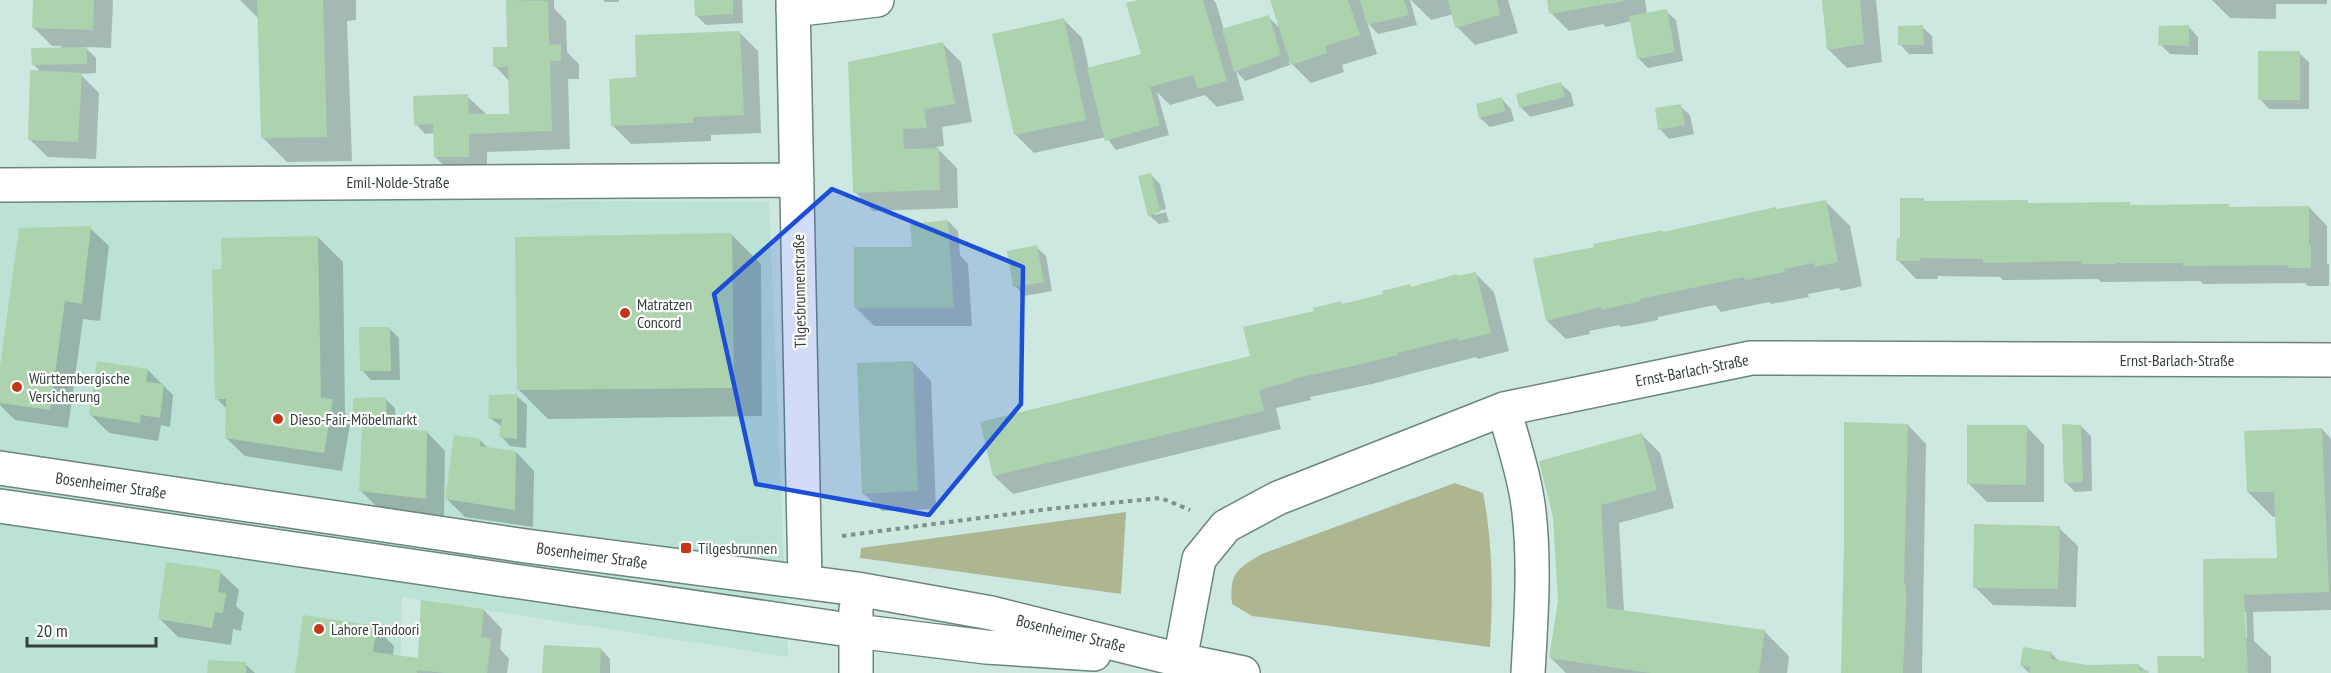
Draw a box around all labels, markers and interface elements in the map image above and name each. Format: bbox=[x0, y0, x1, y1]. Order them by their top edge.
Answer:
street label: Emil-Nolde-Straße bbox=[346, 172, 450, 192]
street label: Tilgesbrunnenstraße bbox=[788, 234, 810, 348]
place label: Matratzen Concord bbox=[637, 294, 692, 332]
marker: Matratzen Concord bbox=[618, 306, 632, 320]
street label: Ernst-Barlach-Straße bbox=[1634, 349, 1750, 391]
street label: Ernst-Barlach-Straße bbox=[2120, 350, 2234, 370]
place label: Württembergische Versicherung bbox=[28, 368, 130, 406]
marker: Württembergische Versicherung bbox=[10, 380, 24, 394]
place label: Dieso-Fair-Möbelmarkt bbox=[290, 409, 418, 429]
marker: Dieso-Fair-Möbelmarkt bbox=[271, 412, 285, 426]
street label: Bosenheimer Straße bbox=[54, 467, 168, 503]
street label: Bosenheimer Straße bbox=[535, 537, 649, 573]
place label: Tilgesbrunnen bbox=[698, 538, 777, 558]
marker: Tilgesbrunnen bbox=[679, 541, 693, 555]
scale bar bbox=[27, 610, 156, 648]
street label: Bosenheimer Straße bbox=[1014, 610, 1128, 656]
text: 20 m bbox=[36, 619, 68, 642]
place label: Lahore Tandoori bbox=[331, 619, 420, 639]
marker: Lahore Tandoori bbox=[312, 622, 326, 636]

